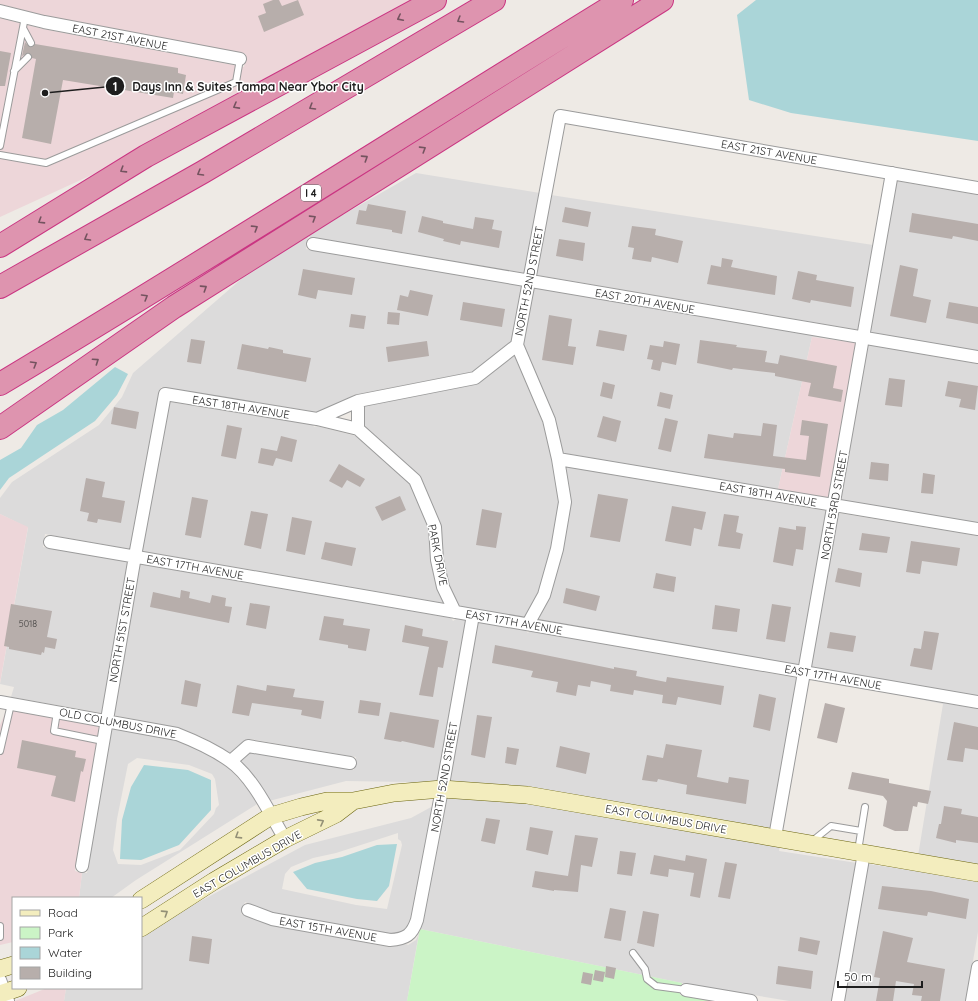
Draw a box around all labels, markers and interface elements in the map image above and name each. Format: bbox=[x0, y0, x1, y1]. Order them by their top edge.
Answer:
one-way arrow bbox=[397, 13, 404, 20]
one-way arrow bbox=[457, 15, 464, 22]
street label: EAST 21ST AVENUE bbox=[71, 21, 169, 53]
callout: Days Inn & Suites Tampa Near Ybor City bbox=[105, 74, 372, 98]
text: 1 bbox=[113, 79, 117, 94]
text: Days Inn & Suites Tampa Near Ybor City bbox=[132, 79, 364, 94]
one-way arrow bbox=[233, 102, 241, 109]
one-way arrow bbox=[309, 103, 316, 110]
street label: EAST 21ST AVENUE bbox=[720, 137, 818, 167]
one-way arrow bbox=[419, 146, 426, 154]
one-way arrow bbox=[361, 156, 368, 163]
one-way arrow bbox=[120, 165, 127, 172]
one-way arrow bbox=[197, 169, 204, 176]
road number: I 4 bbox=[301, 185, 321, 201]
one-way arrow bbox=[309, 215, 316, 223]
one-way arrow bbox=[38, 216, 45, 223]
street label: NORTH 52ND STREET bbox=[511, 225, 547, 337]
one-way arrow bbox=[251, 226, 258, 233]
one-way arrow bbox=[84, 233, 91, 240]
street label: EAST 20TH AVENUE bbox=[594, 285, 696, 317]
one-way arrow bbox=[200, 286, 207, 293]
one-way arrow bbox=[141, 294, 148, 302]
one-way arrow bbox=[92, 358, 99, 366]
one-way arrow bbox=[30, 361, 37, 368]
street label: EAST 18TH AVENUE bbox=[191, 392, 291, 422]
street label: NORTH 53RD STREET bbox=[818, 449, 851, 561]
street label: EAST 18TH AVENUE bbox=[718, 479, 818, 509]
street label: PARK DRIVE bbox=[425, 523, 451, 587]
street label: EAST 17TH AVENUE bbox=[145, 552, 245, 582]
street label: NORTH 51ST STREET bbox=[106, 576, 138, 684]
street label: EAST 17TH AVENUE bbox=[464, 607, 564, 637]
house number: 5018 bbox=[19, 618, 37, 629]
street label: EAST 17TH AVENUE bbox=[783, 662, 883, 692]
street label: OLD COLUMBUS DRIVE bbox=[58, 705, 178, 741]
street label: NORTH 52ND STREET bbox=[427, 721, 461, 833]
street label: EAST COLUMBUS DRIVE bbox=[604, 801, 728, 837]
one-way arrow bbox=[316, 819, 324, 827]
street label: EAST COLUMBUS DRIVE bbox=[190, 827, 304, 901]
one-way arrow bbox=[235, 832, 242, 839]
legend bbox=[12, 897, 142, 989]
text: Road bbox=[48, 905, 78, 920]
one-way arrow bbox=[161, 910, 168, 918]
street label: EAST 15TH AVENUE bbox=[278, 914, 378, 944]
text: Park bbox=[48, 925, 73, 940]
text: Water bbox=[48, 945, 83, 960]
scale bar bbox=[838, 963, 922, 989]
text: Building bbox=[48, 965, 92, 980]
text: 50 m bbox=[844, 969, 872, 984]

